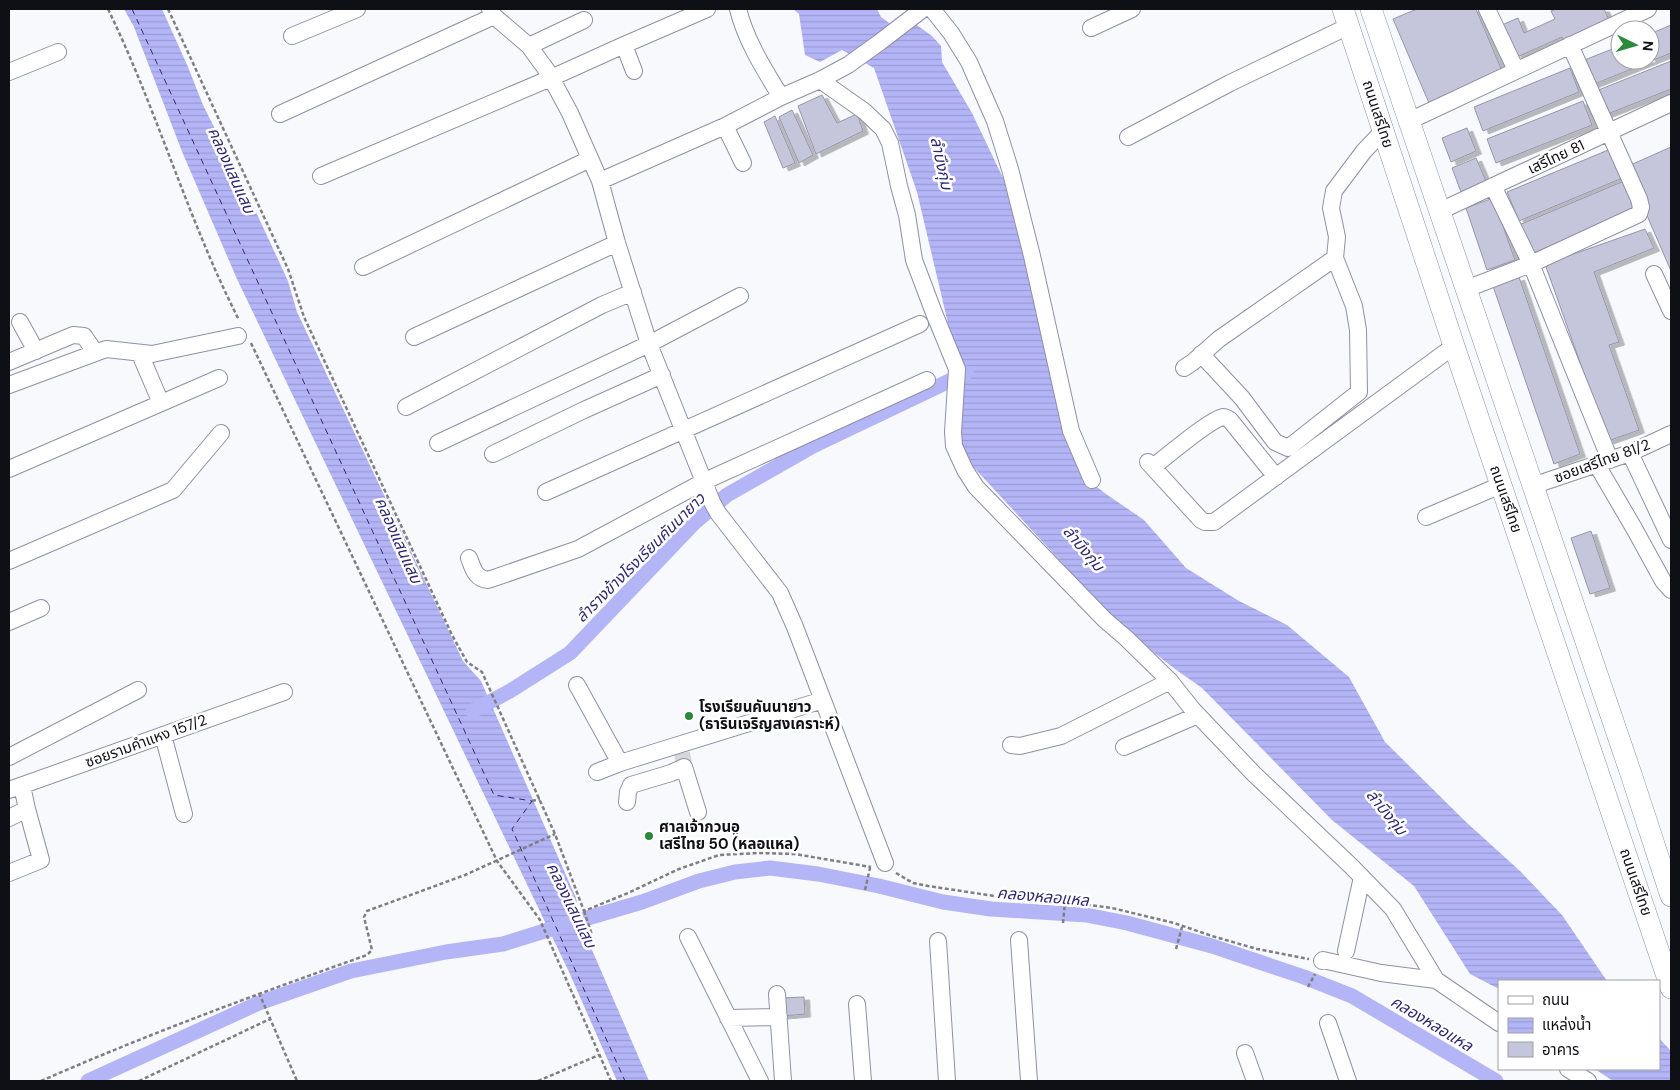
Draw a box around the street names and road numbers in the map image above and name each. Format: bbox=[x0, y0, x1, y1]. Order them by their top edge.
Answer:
street label: ถนนเสรีไทย bbox=[1358, 78, 1398, 150]
street label: เสรีไทย 81 bbox=[1524, 135, 1588, 179]
street label: ซอยเสรีไทย 81/2 bbox=[1551, 434, 1653, 488]
street label: ถนนเสรีไทย bbox=[1485, 463, 1527, 535]
street label: ซอยรามคำแหง 157/2 bbox=[82, 710, 210, 772]
street label: ถนนเสรีไทย bbox=[1615, 846, 1657, 918]

